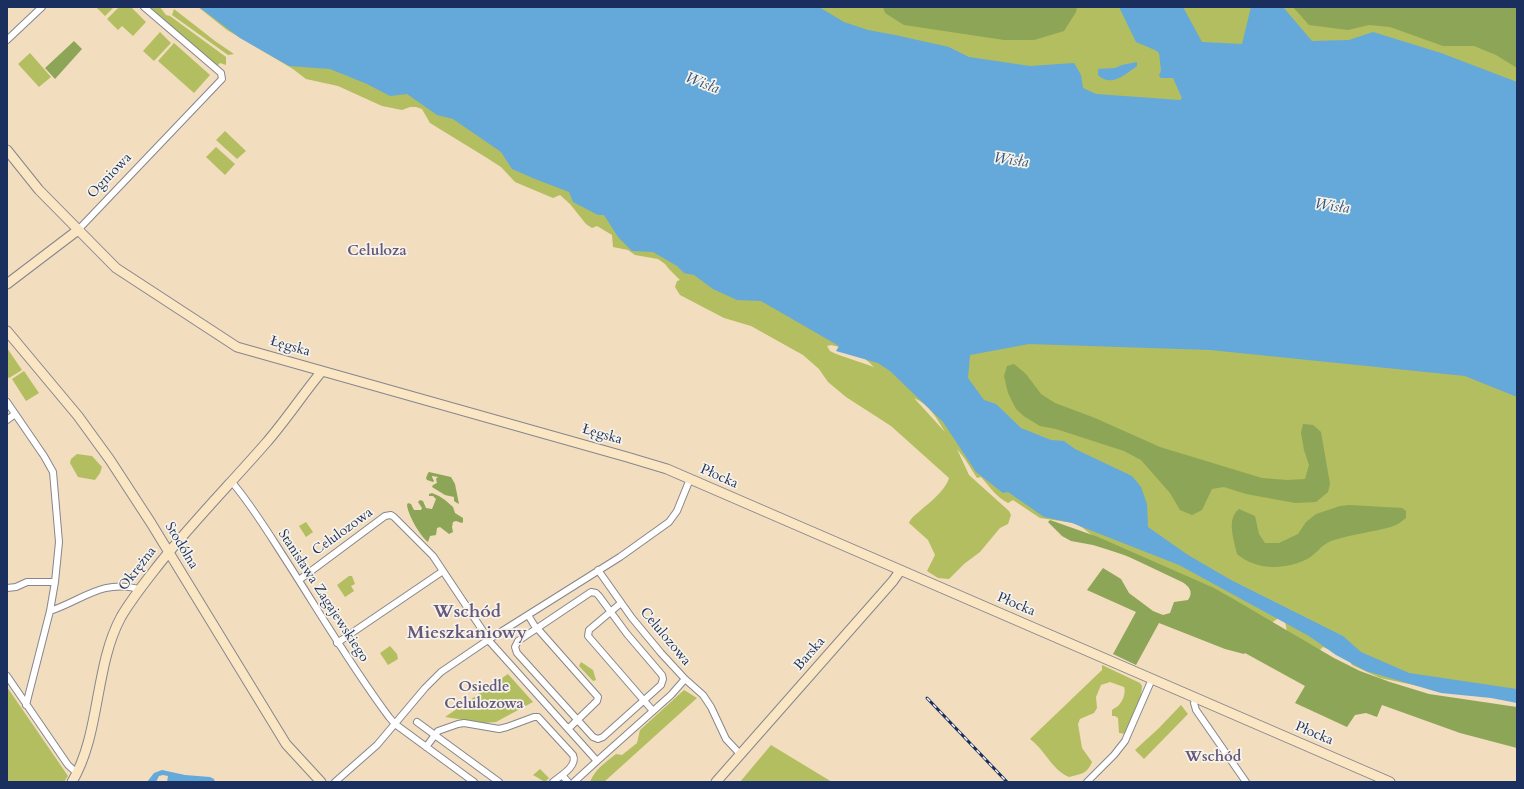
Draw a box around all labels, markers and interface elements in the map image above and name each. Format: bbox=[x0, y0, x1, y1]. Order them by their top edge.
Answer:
water label: Wisła bbox=[682, 69, 722, 99]
street label: Ogniowa bbox=[84, 150, 136, 202]
water label: Wisła bbox=[992, 150, 1030, 172]
water label: Wisła bbox=[1313, 196, 1351, 218]
district label: Celuloza bbox=[347, 243, 407, 261]
street label: Łęgska bbox=[268, 333, 312, 361]
street label: Łęgska bbox=[580, 421, 624, 449]
street label: Płocka bbox=[697, 461, 741, 493]
street label: Celulozowa bbox=[310, 504, 376, 560]
street label: Stodólna bbox=[161, 520, 201, 572]
street label: Stanisława Zagajewskiego bbox=[274, 527, 372, 665]
street label: Okrężna bbox=[116, 544, 160, 594]
street label: Płocka bbox=[994, 590, 1038, 620]
district label: Wschód Mieszkaniowy bbox=[407, 602, 527, 644]
street label: Celulozowa bbox=[636, 605, 694, 669]
street label: Barska bbox=[791, 634, 829, 674]
district label: Osiedle Celulozowa bbox=[444, 679, 524, 714]
street label: Płocka bbox=[1292, 719, 1336, 749]
district label: Wschód bbox=[1185, 749, 1241, 767]

